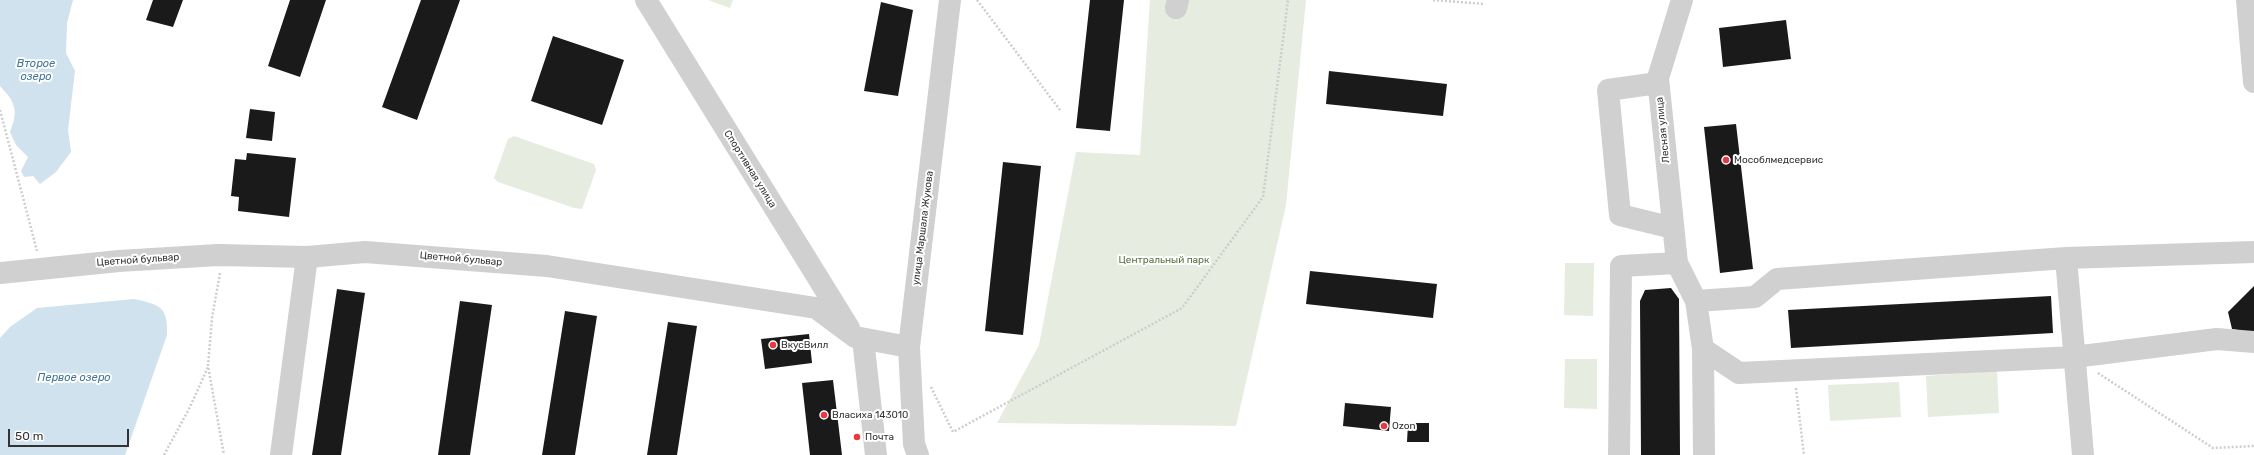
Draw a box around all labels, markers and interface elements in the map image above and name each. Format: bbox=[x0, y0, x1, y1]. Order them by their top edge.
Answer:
water label: Второе озеро bbox=[17, 57, 55, 83]
street label: Лесная улица bbox=[1654, 96, 1672, 164]
street label: Спортивная улица bbox=[721, 128, 779, 210]
place label: Мособлмедсервис bbox=[1734, 154, 1823, 166]
marker: Мособлмедсервис bbox=[1721, 155, 1731, 165]
street label: улица Маршала Жукова bbox=[910, 170, 936, 286]
street label: Цветной бульвар bbox=[419, 249, 503, 269]
street label: Цветной бульвар bbox=[96, 251, 180, 269]
park label: Центральный парк bbox=[1119, 254, 1209, 266]
place label: ВкусВилл bbox=[781, 339, 828, 351]
marker: ВкусВилл bbox=[768, 340, 778, 350]
water label: Первое озеро bbox=[38, 371, 110, 385]
place label: Власиха 143010 bbox=[832, 409, 908, 421]
marker: Власиха 143010 bbox=[819, 410, 829, 420]
place label: Ozon bbox=[1392, 420, 1416, 432]
scale bar bbox=[10, 421, 131, 447]
marker: Ozon bbox=[1379, 421, 1389, 431]
text: 50 m bbox=[15, 429, 43, 443]
place label: Почта bbox=[865, 431, 894, 443]
marker: Почта bbox=[852, 432, 862, 442]

